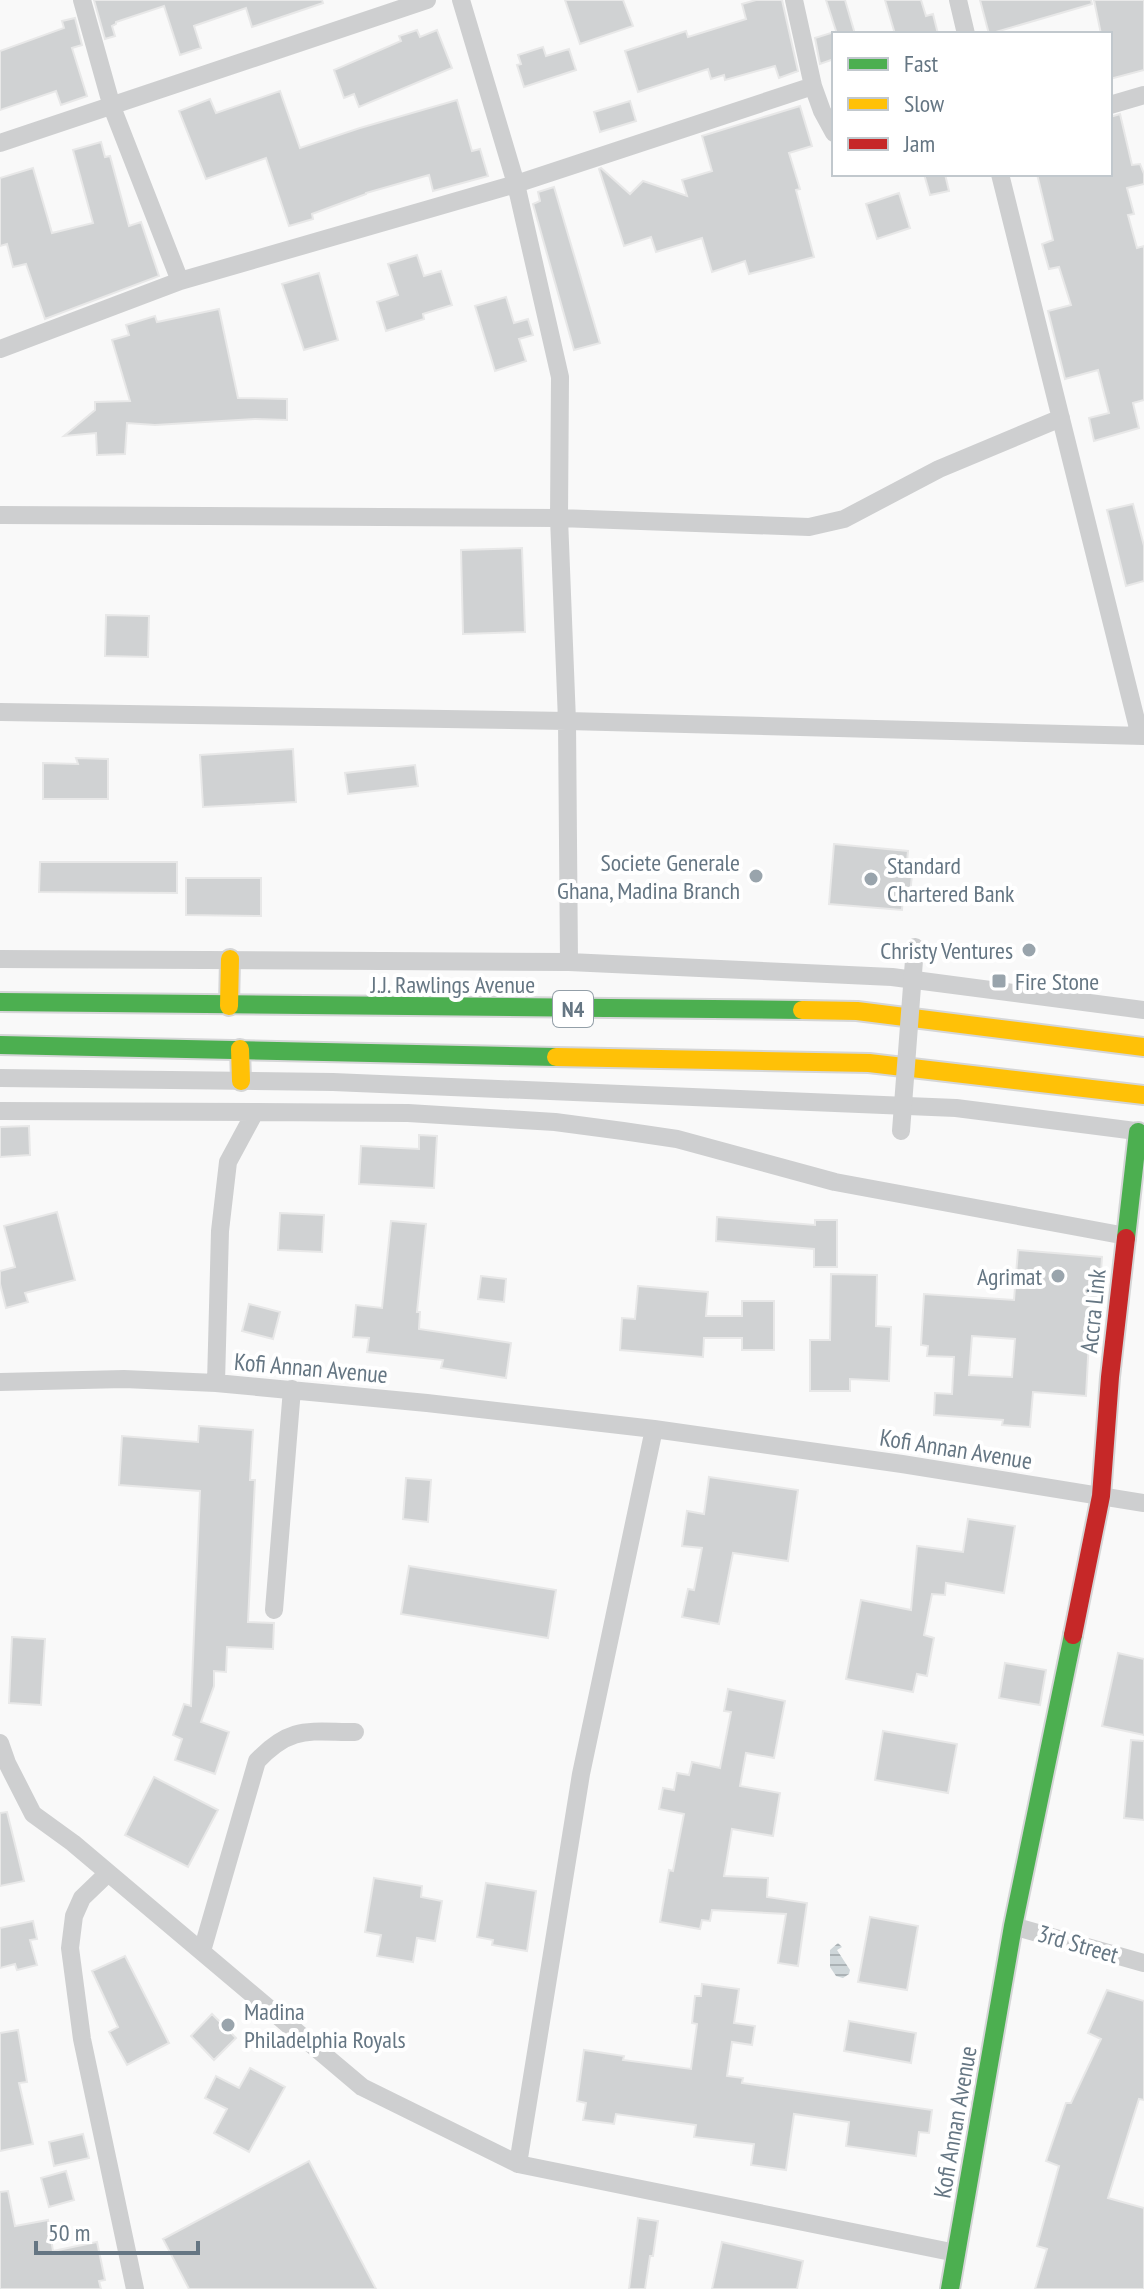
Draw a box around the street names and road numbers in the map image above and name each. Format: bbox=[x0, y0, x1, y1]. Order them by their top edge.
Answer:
street label: J.J. Rawlings Avenue bbox=[370, 969, 535, 1000]
road number: N4 bbox=[553, 991, 593, 1027]
street label: Accra Link bbox=[1073, 1267, 1113, 1354]
street label: Kofi Annan Avenue bbox=[233, 1346, 389, 1390]
street label: Kofi Annan Avenue bbox=[878, 1422, 1034, 1476]
street label: 3rd Street bbox=[1034, 1918, 1122, 1970]
street label: Kofi Annan Avenue bbox=[926, 2044, 984, 2200]

